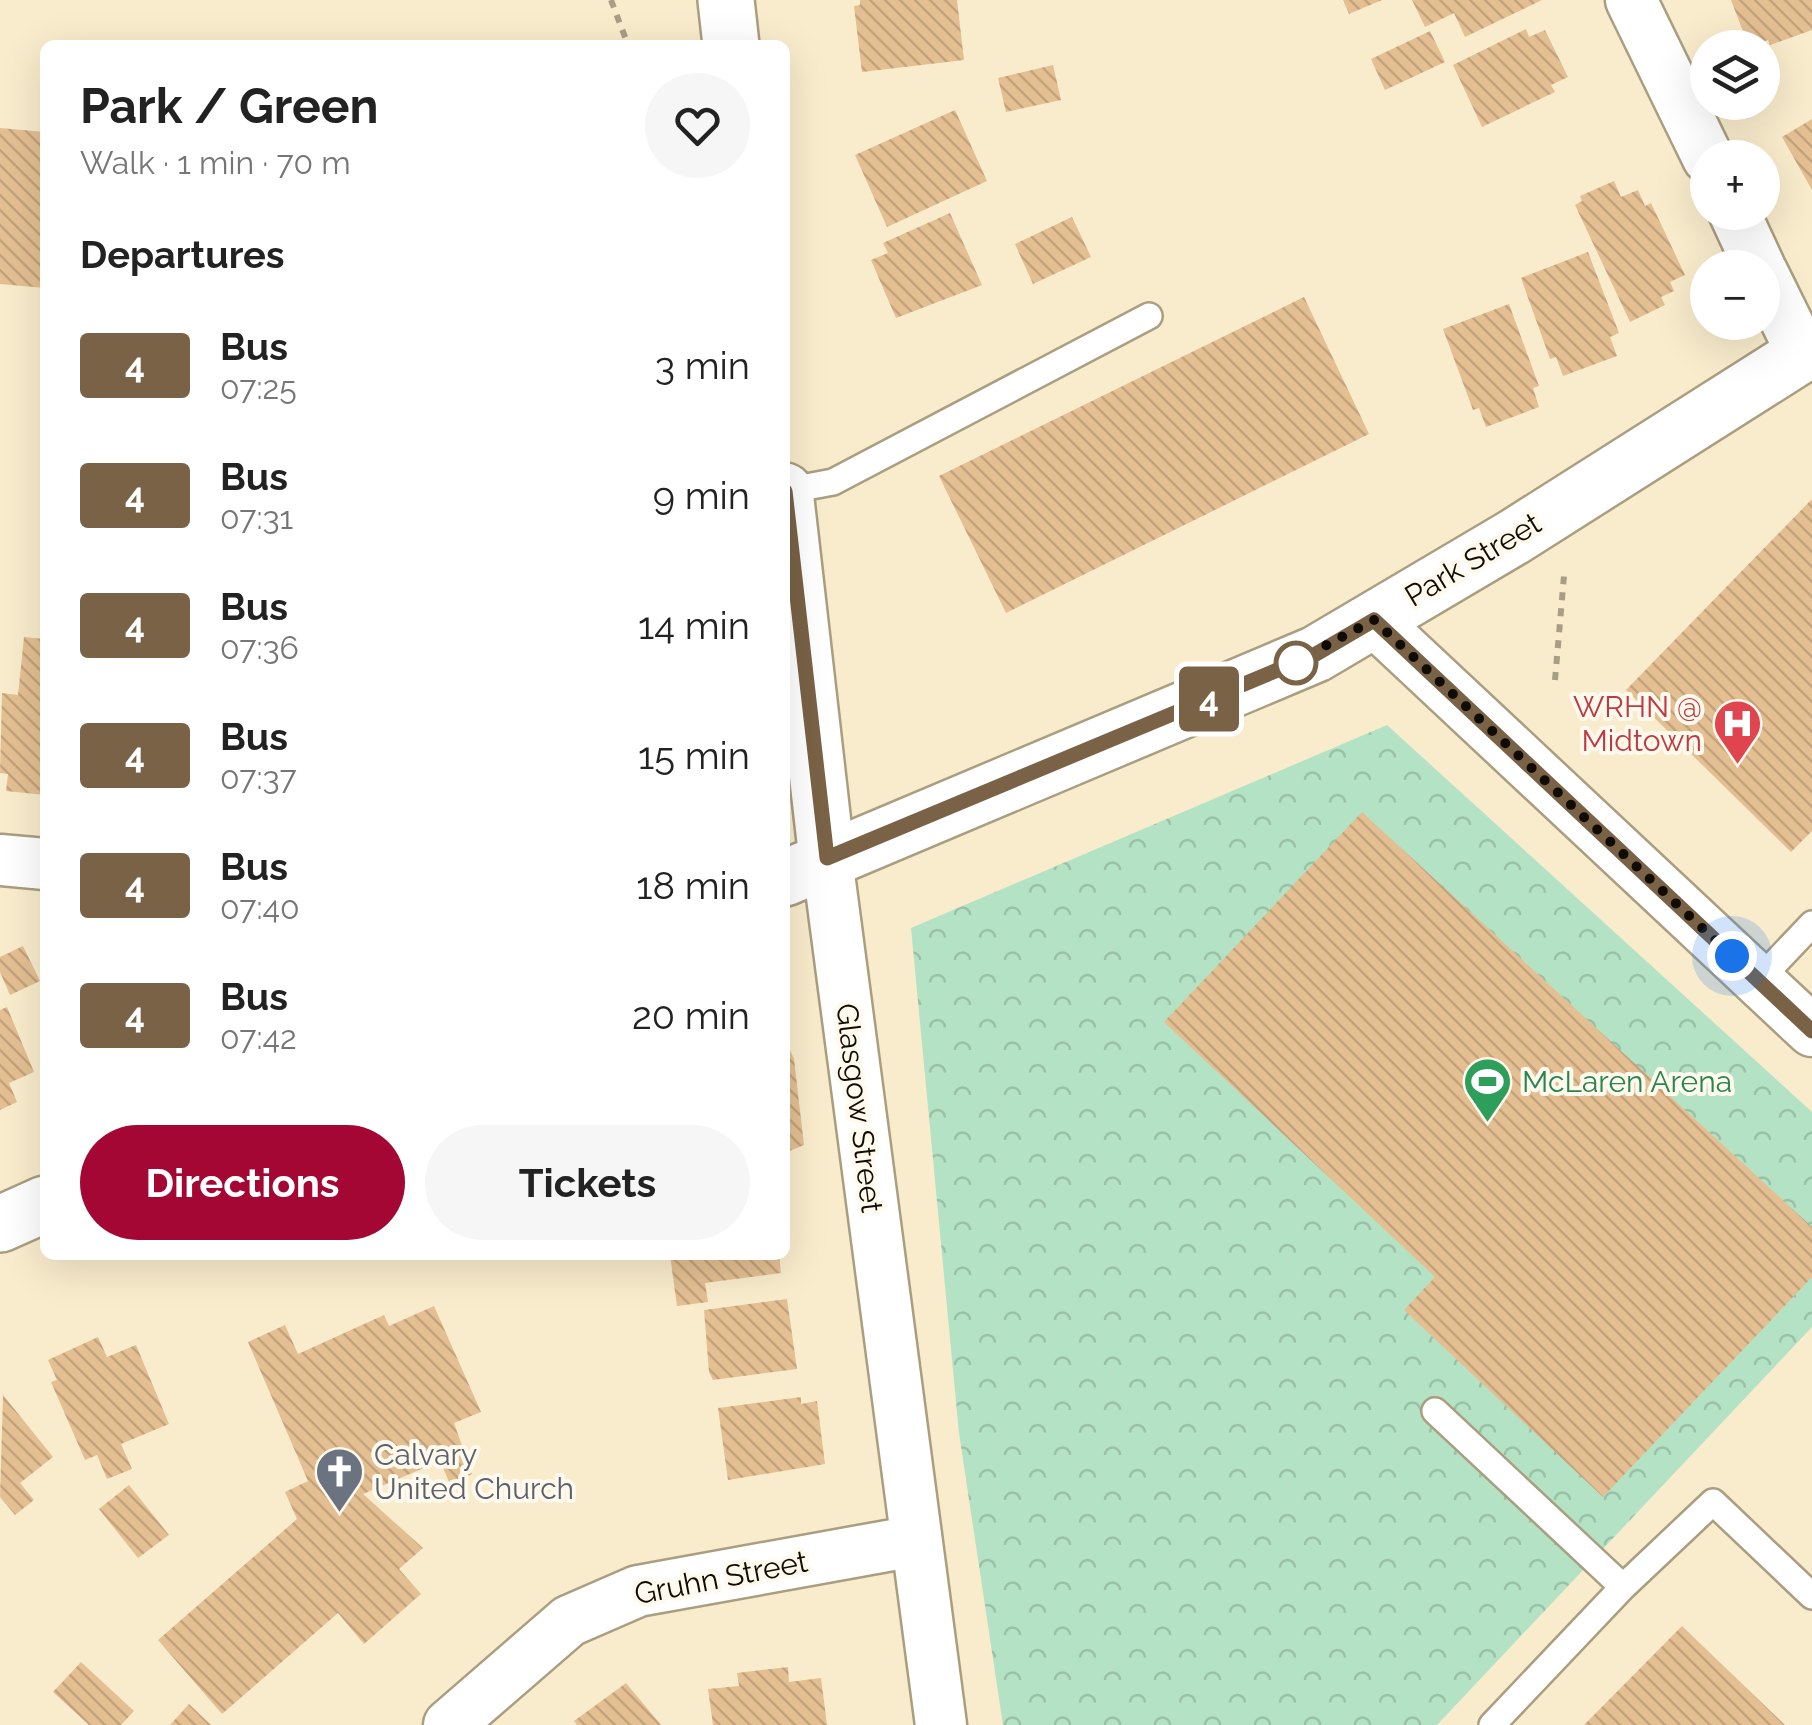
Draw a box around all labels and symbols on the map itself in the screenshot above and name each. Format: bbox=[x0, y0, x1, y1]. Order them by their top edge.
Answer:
street label: Park Street bbox=[1399, 505, 1547, 614]
unlabelled marker bbox=[1275, 642, 1317, 684]
line badge: 4 bbox=[1176, 666, 1242, 732]
place label: WRHN @ Midtown bbox=[1573, 689, 1702, 758]
hospital icon: WRHN @ Midtown bbox=[1711, 698, 1763, 766]
your location bbox=[1707, 931, 1757, 981]
street label: Glasgow Street bbox=[829, 1001, 890, 1215]
sports icon: McLaren Arena bbox=[1461, 1056, 1513, 1124]
place label: McLaren Arena bbox=[1522, 1064, 1732, 1099]
place label: Calvary United Church bbox=[374, 1437, 574, 1506]
church icon: Calvary United Church bbox=[313, 1446, 365, 1514]
street label: Gruhn Street bbox=[631, 1544, 810, 1611]

